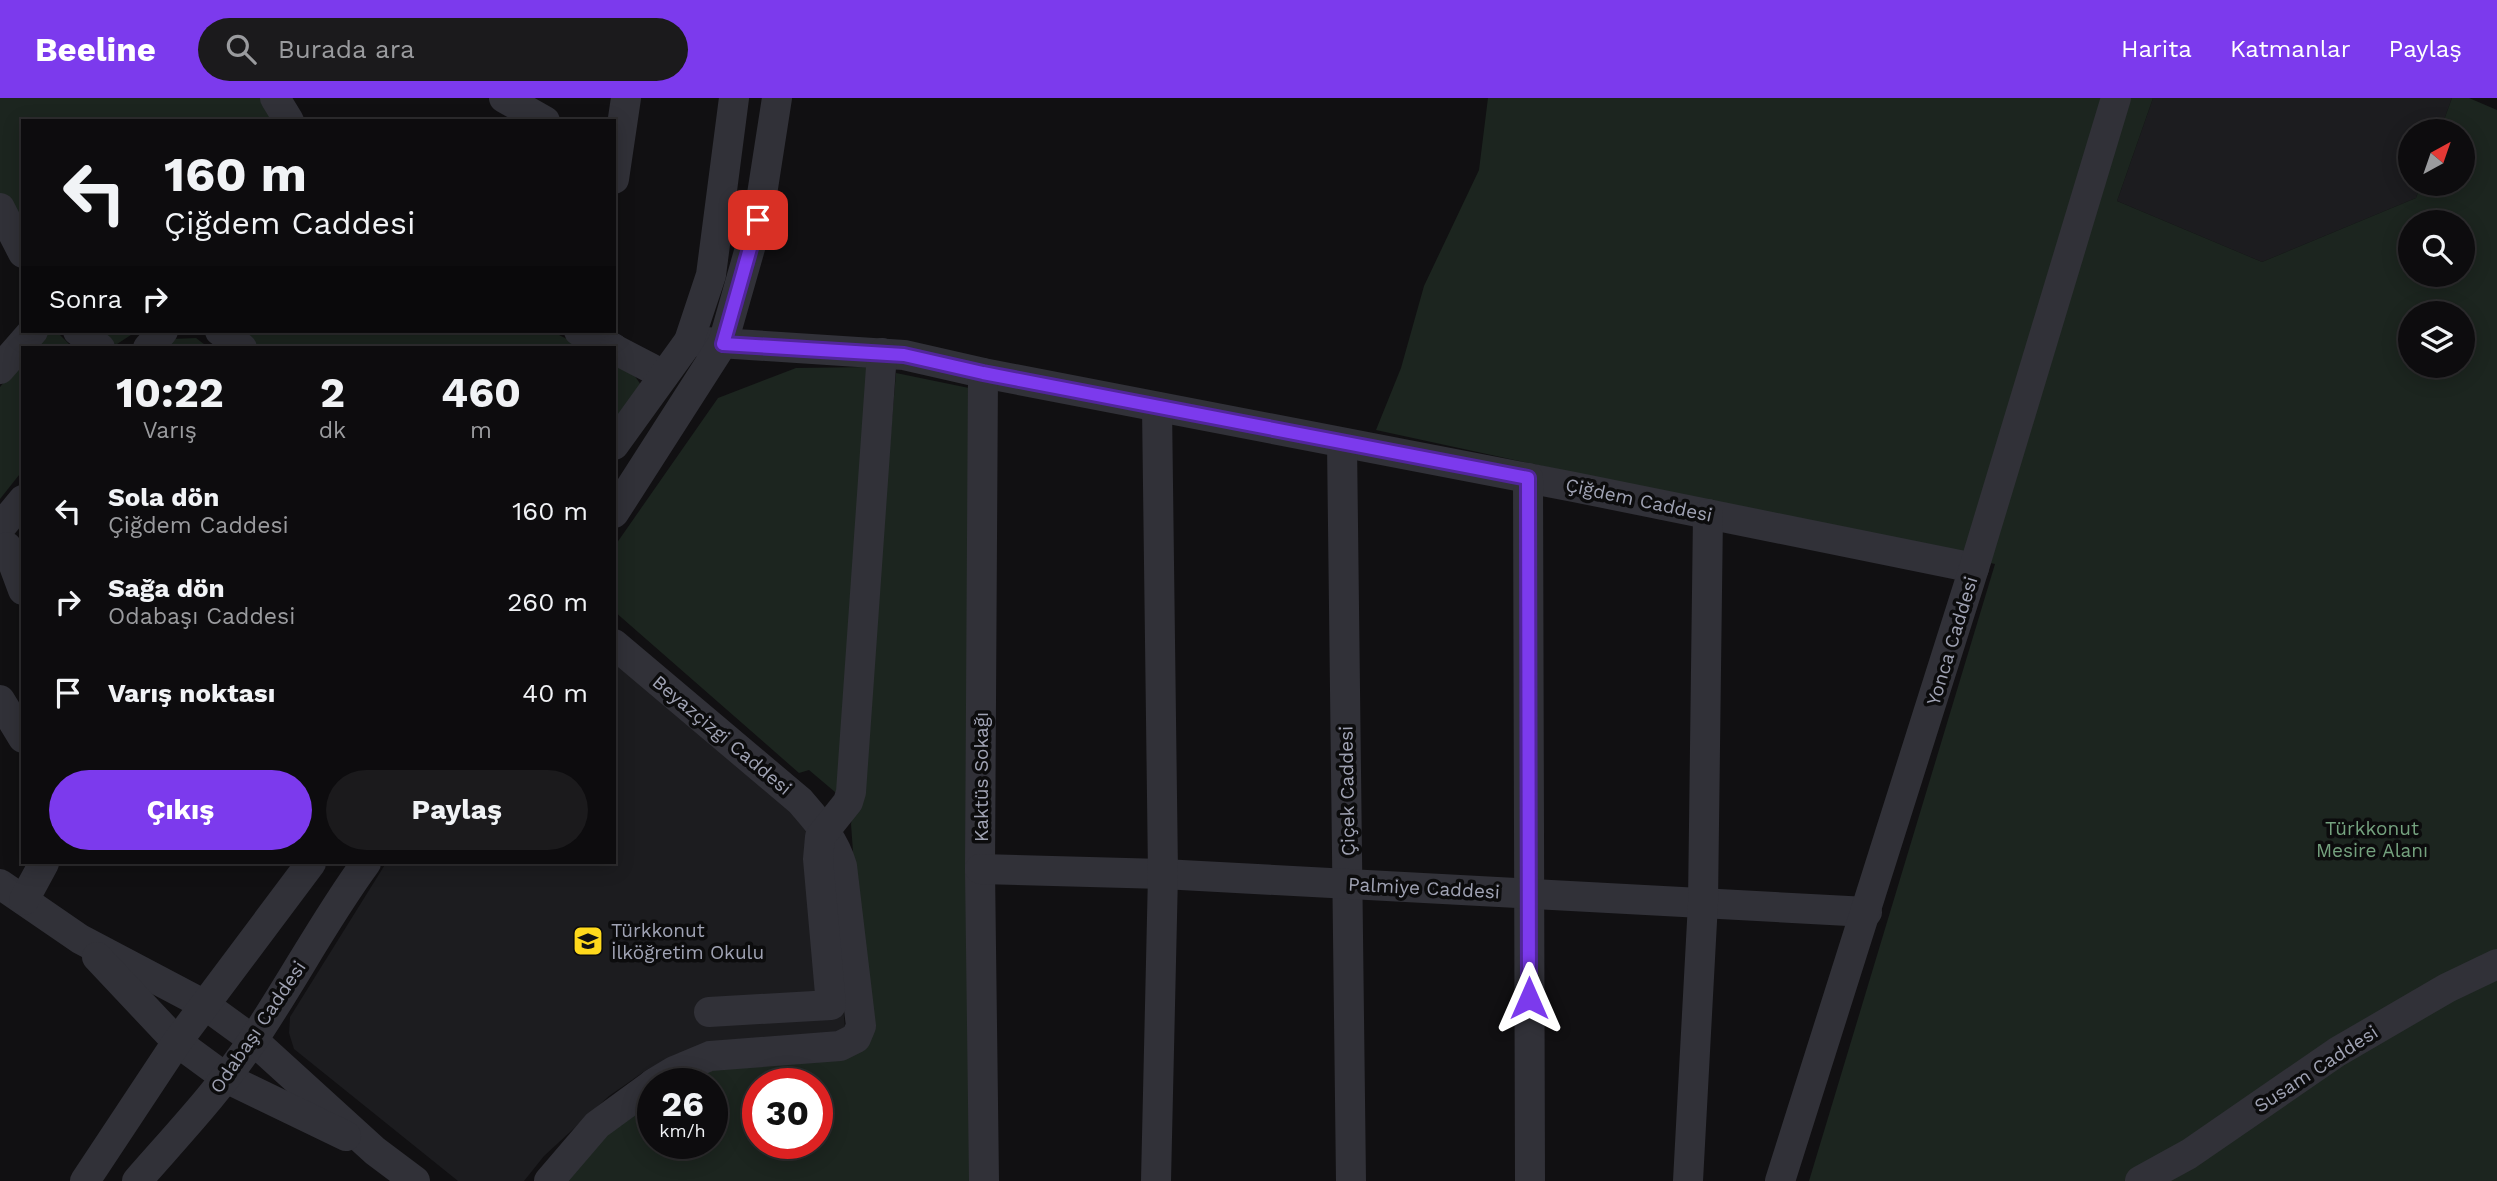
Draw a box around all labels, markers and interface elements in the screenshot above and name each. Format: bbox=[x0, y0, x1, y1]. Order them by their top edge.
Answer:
search box bbox=[198, 18, 688, 81]
text: Beeline bbox=[35, 30, 156, 69]
icon: search bbox=[222, 30, 260, 68]
text: Burada ara bbox=[278, 34, 415, 64]
text: Harita bbox=[2121, 35, 2192, 63]
text: Katmanlar bbox=[2230, 35, 2351, 63]
text: Paylaş bbox=[2389, 35, 2462, 63]
north arrow bbox=[2398, 119, 2474, 196]
map controls bbox=[2398, 119, 2475, 378]
text: 160 m bbox=[164, 145, 307, 203]
icon: left bbox=[49, 147, 140, 238]
pin bbox=[728, 190, 788, 250]
icon: arrive bbox=[739, 201, 777, 239]
text: Çiğdem Caddesi bbox=[164, 204, 415, 242]
button: search bbox=[2398, 210, 2475, 287]
icon: right bbox=[136, 280, 174, 318]
text: Sonra bbox=[49, 284, 122, 314]
button: layers bbox=[2398, 301, 2475, 378]
text: 10:22 bbox=[116, 368, 224, 417]
text: 2 bbox=[320, 368, 345, 417]
text: 460 bbox=[441, 368, 521, 417]
text: Varış bbox=[143, 417, 197, 444]
text: dk bbox=[319, 417, 346, 444]
text: m bbox=[470, 417, 492, 444]
street label: Çiğdem Caddesi bbox=[1564, 473, 1714, 527]
text: Sola dön bbox=[108, 482, 219, 512]
icon: left bbox=[49, 492, 87, 530]
text: 160 m bbox=[512, 496, 588, 526]
text: Çiğdem Caddesi bbox=[108, 512, 289, 539]
text: Sağa dön bbox=[108, 573, 225, 603]
street label: Yonca Caddesi bbox=[1921, 574, 1983, 708]
icon: right bbox=[49, 583, 87, 621]
text: 260 m bbox=[507, 587, 588, 617]
text: Odabaşı Caddesi bbox=[108, 603, 295, 630]
street label: Beyazçizgi Caddesi bbox=[648, 670, 796, 800]
icon: arrive bbox=[49, 674, 87, 712]
text: Varış noktası bbox=[108, 678, 275, 708]
text: 40 m bbox=[522, 678, 588, 708]
street label: Kaktüs Sokağı bbox=[970, 712, 993, 842]
street label: Çiçek Caddesi bbox=[1334, 726, 1360, 856]
button: Çıkış bbox=[49, 770, 312, 850]
button: Paylaş bbox=[326, 770, 588, 850]
park label: Türkkonut Mesire Alanı bbox=[2316, 817, 2428, 862]
street label: Palmiye Caddesi bbox=[1347, 873, 1501, 903]
place label: Türkkonut İlköğretim Okulu bbox=[611, 919, 764, 964]
school or university icon: Türkkonut İlköğretim Okulu bbox=[571, 924, 605, 958]
street label: Odabaşı Caddesi bbox=[205, 956, 311, 1098]
position arrow bbox=[1492, 961, 1566, 1035]
street label: Susam Caddesi bbox=[2250, 1020, 2382, 1118]
speed limit sign: 30 bbox=[742, 1068, 833, 1159]
text: 26 bbox=[661, 1083, 704, 1125]
text: km/h bbox=[659, 1120, 706, 1141]

